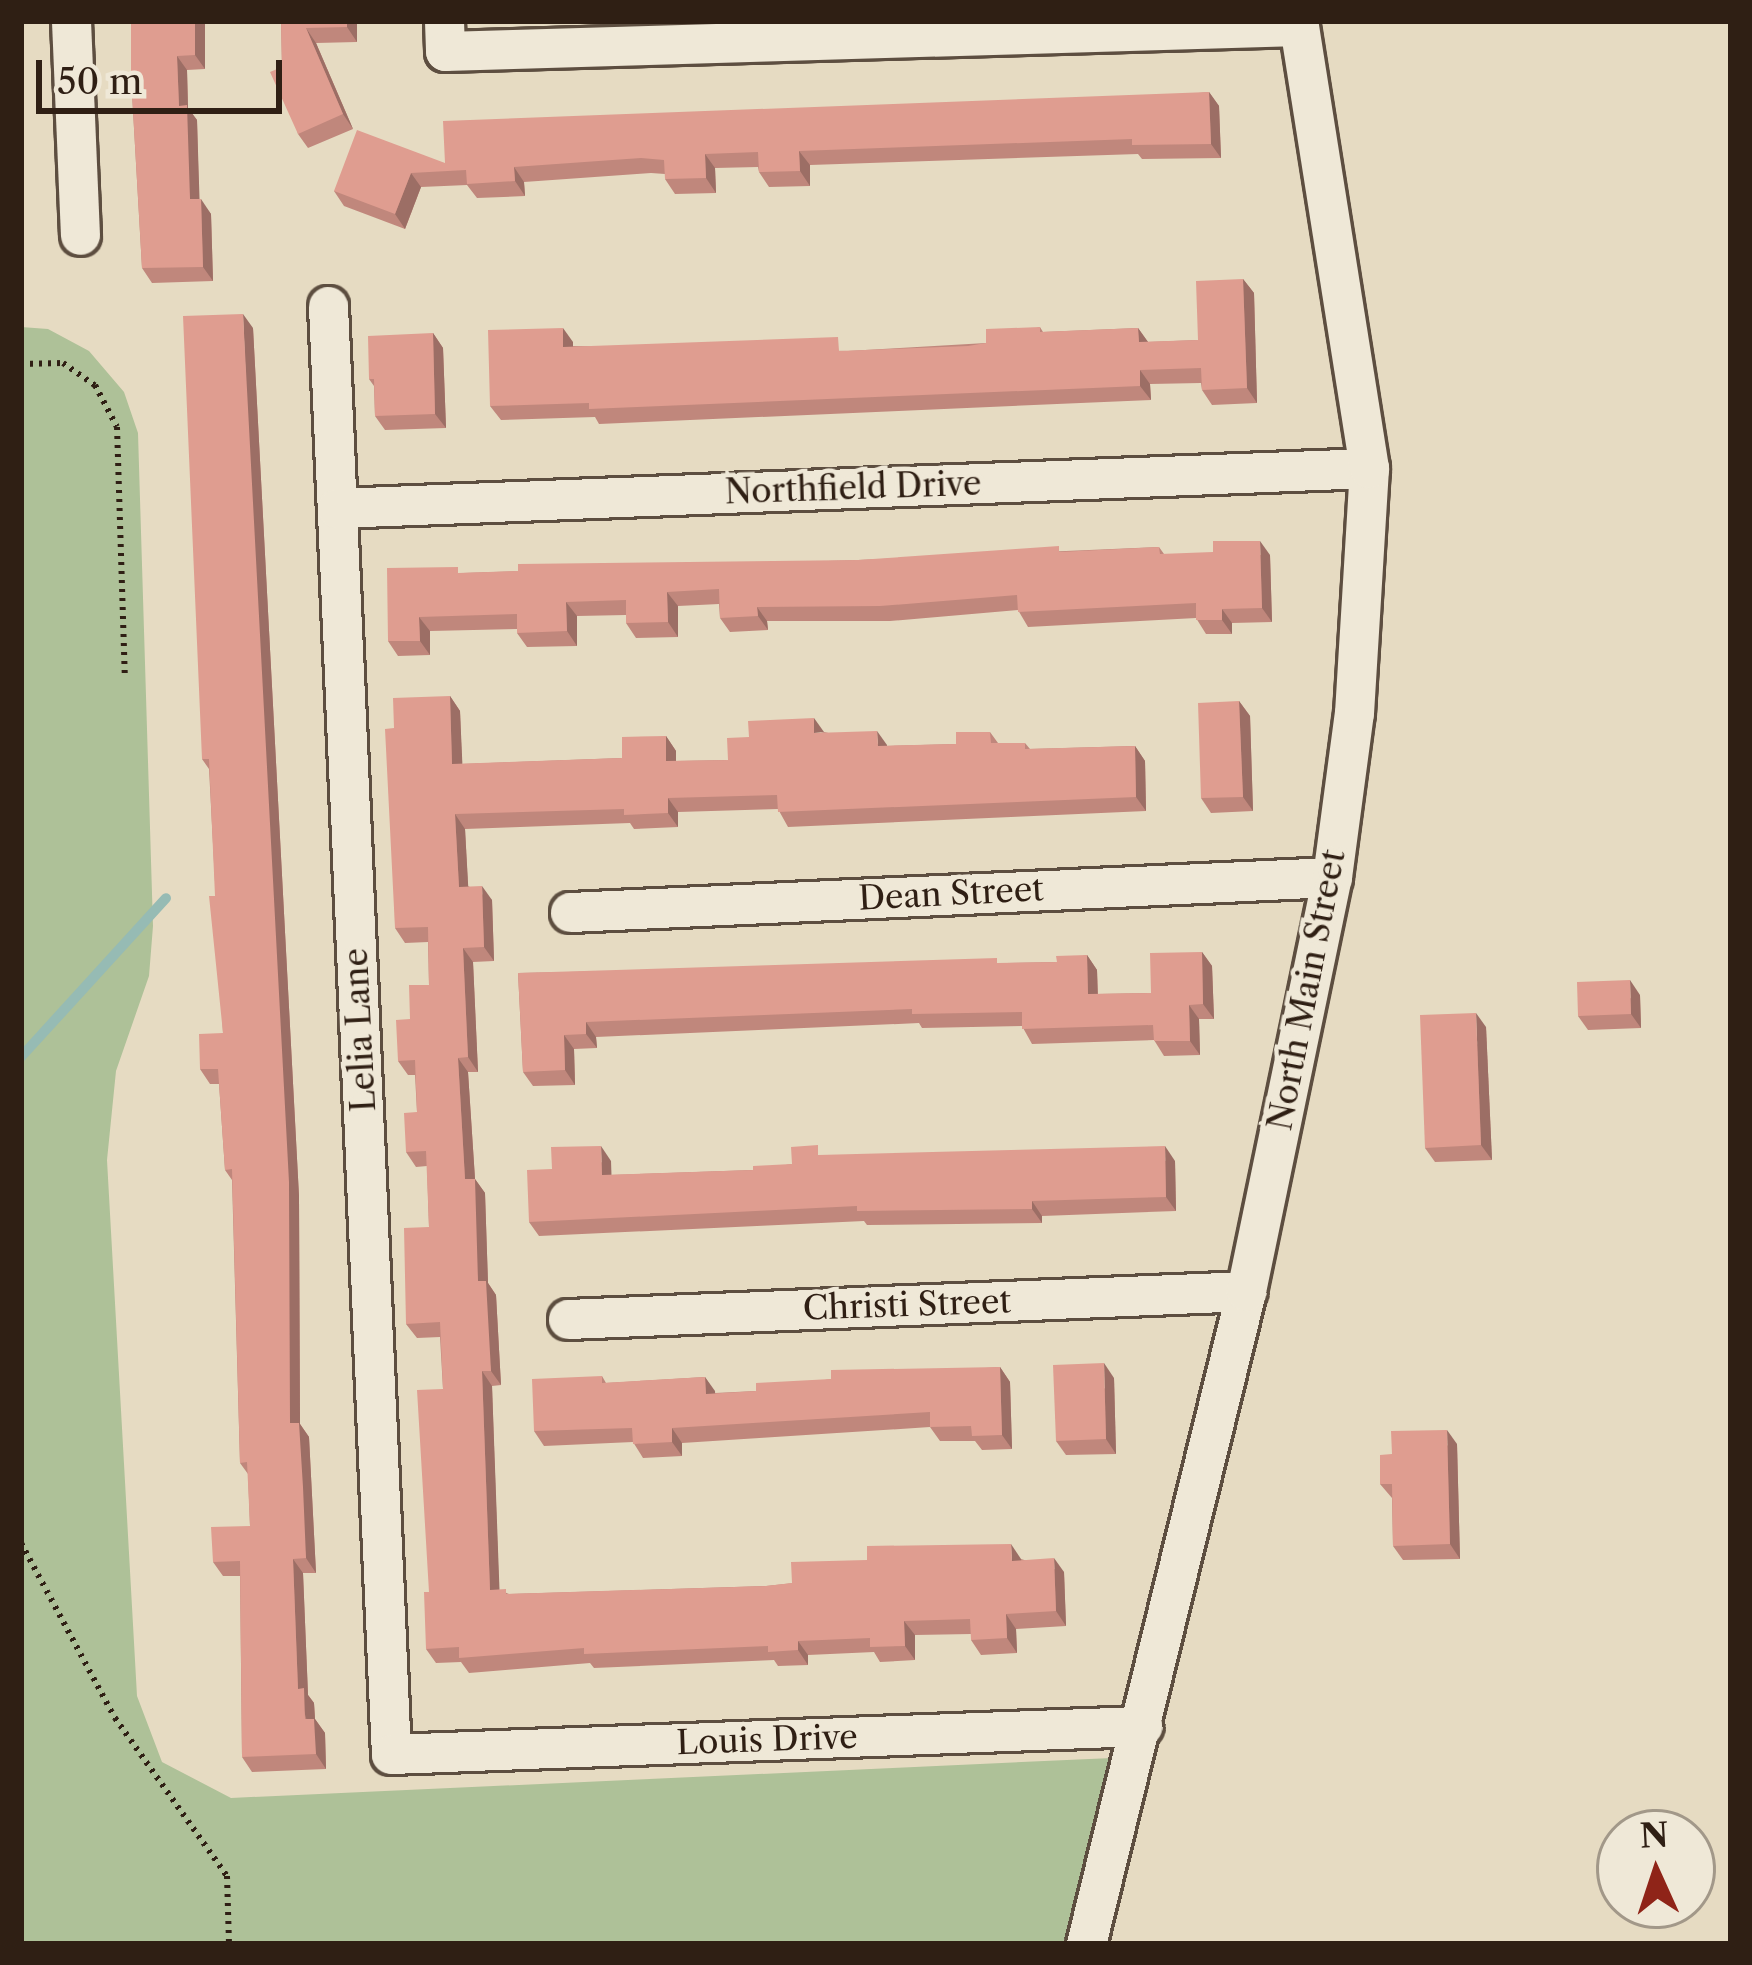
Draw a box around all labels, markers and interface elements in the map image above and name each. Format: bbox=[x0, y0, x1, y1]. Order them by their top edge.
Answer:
scale bar bbox=[42, 36, 288, 110]
text: 50 m bbox=[57, 59, 142, 103]
street label: Northfield Drive bbox=[724, 464, 982, 512]
street label: North Main Street bbox=[1260, 846, 1354, 1134]
street label: Dean Street bbox=[857, 869, 1045, 919]
street label: Lelia Lane bbox=[336, 947, 384, 1113]
street label: Christi Street bbox=[802, 1282, 1012, 1328]
street label: Louis Drive bbox=[676, 1717, 858, 1763]
north arrow bbox=[1596, 1809, 1716, 1929]
text: N bbox=[1639, 1814, 1670, 1857]

